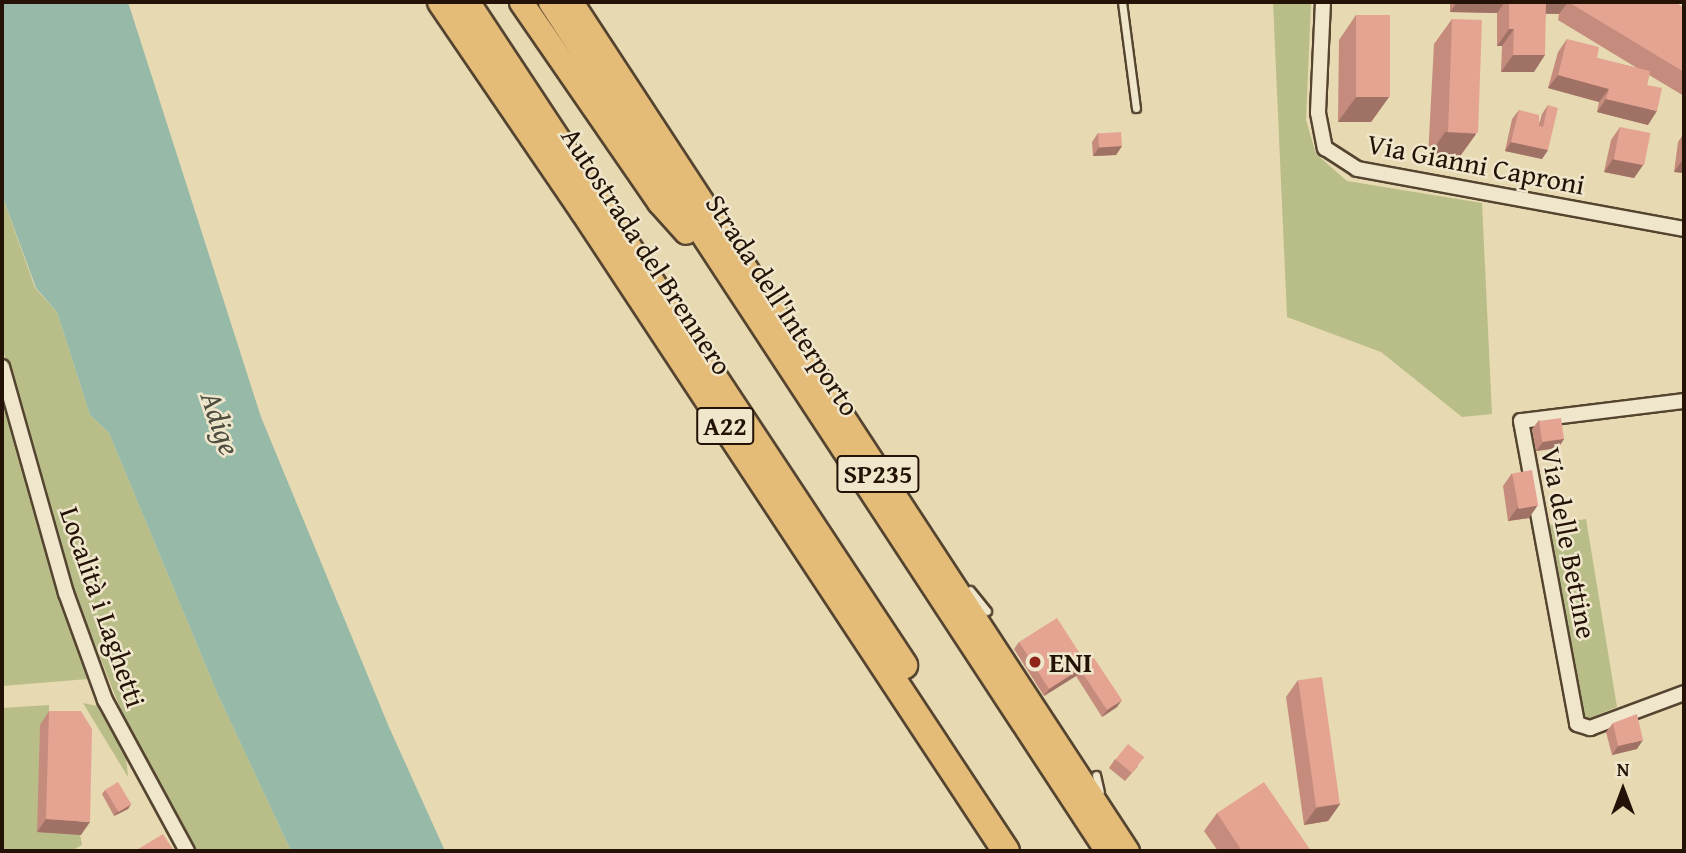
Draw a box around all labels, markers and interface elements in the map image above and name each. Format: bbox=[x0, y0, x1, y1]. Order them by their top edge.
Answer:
street label: Autostrada del Brennero bbox=[554, 121, 740, 381]
street label: Via Gianni Caproni bbox=[1364, 126, 1588, 202]
street label: Strada dell'Interporto bbox=[699, 188, 867, 422]
water label: Adige bbox=[193, 386, 249, 460]
road number: A22 bbox=[695, 404, 755, 448]
street label: Via delle Bettine bbox=[1534, 444, 1604, 642]
road number: SP235 bbox=[836, 452, 920, 496]
street label: Località i Laghetti bbox=[53, 502, 153, 712]
place label: ENI bbox=[1049, 645, 1092, 679]
marker: ENI bbox=[1027, 654, 1043, 670]
north arrow bbox=[1588, 755, 1658, 825]
text: N bbox=[1617, 755, 1629, 783]

